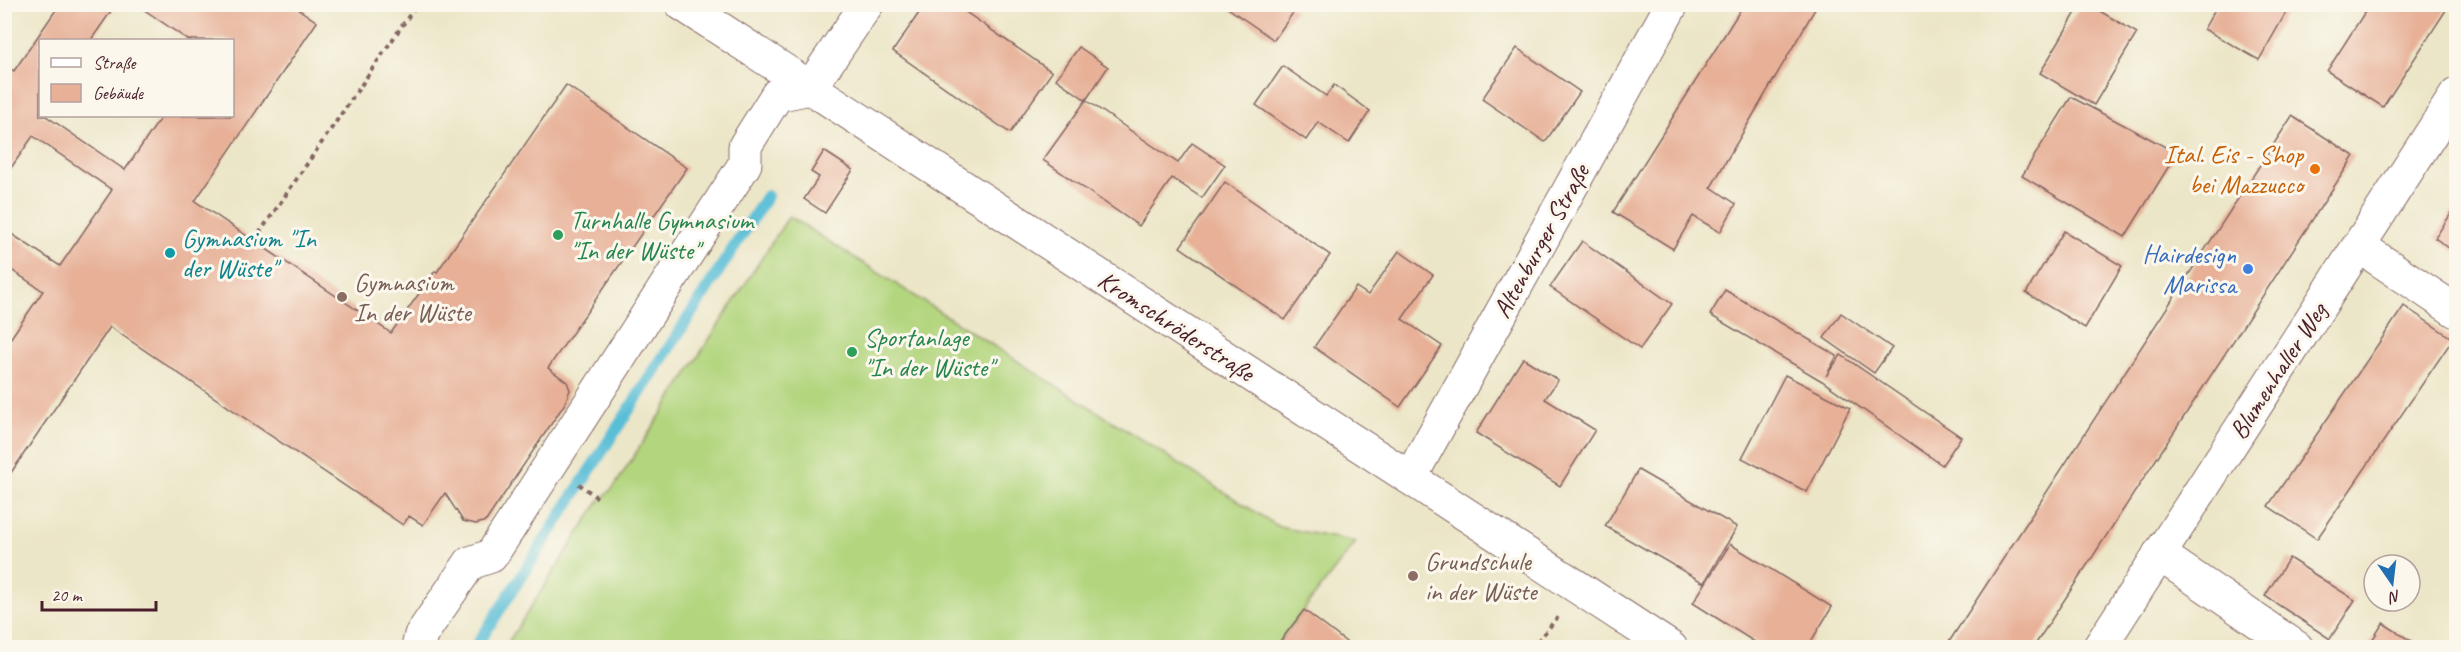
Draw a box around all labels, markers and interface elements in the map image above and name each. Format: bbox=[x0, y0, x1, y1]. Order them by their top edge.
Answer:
legend bbox=[39, 39, 234, 117]
text: Straße bbox=[93, 52, 137, 74]
text: Gebäude bbox=[93, 82, 144, 104]
place label: Ital. Eis - Shop bei Mazzucco bbox=[2164, 138, 2306, 201]
street label: Altenburger Straße bbox=[1485, 156, 1598, 324]
marker: Ital. Eis - Shop bei Mazzucco bbox=[2308, 162, 2322, 176]
place label: Turnhalle Gymnasium "In der Wüste" bbox=[570, 204, 756, 267]
place label: Gymnasium "In der Wüste" bbox=[182, 222, 317, 285]
marker: Turnhalle Gymnasium "In der Wüste" bbox=[551, 228, 565, 242]
place label: Hairdesign Marissa bbox=[2142, 238, 2238, 301]
marker: Gymnasium "In der Wüste" bbox=[163, 246, 177, 260]
marker: Hairdesign Marissa bbox=[2241, 262, 2255, 276]
street label: Kromschröderstraße bbox=[1092, 263, 1263, 390]
place label: Gymnasium In der Wüste bbox=[354, 266, 473, 329]
marker: Gymnasium In der Wüste bbox=[335, 290, 349, 304]
street label: Blumenhaller Weg bbox=[2222, 295, 2335, 445]
place label: Sportanlage "In der Wüste" bbox=[864, 321, 998, 384]
marker: Sportanlage "In der Wüste" bbox=[845, 345, 859, 359]
place label: Grundschule in der Wüste bbox=[1425, 545, 1539, 608]
north arrow bbox=[2362, 553, 2422, 613]
marker: Grundschule in der Wüste bbox=[1406, 569, 1420, 583]
scale bar bbox=[42, 574, 156, 612]
text: 20 m bbox=[51, 584, 84, 606]
text: N bbox=[2385, 586, 2403, 608]

